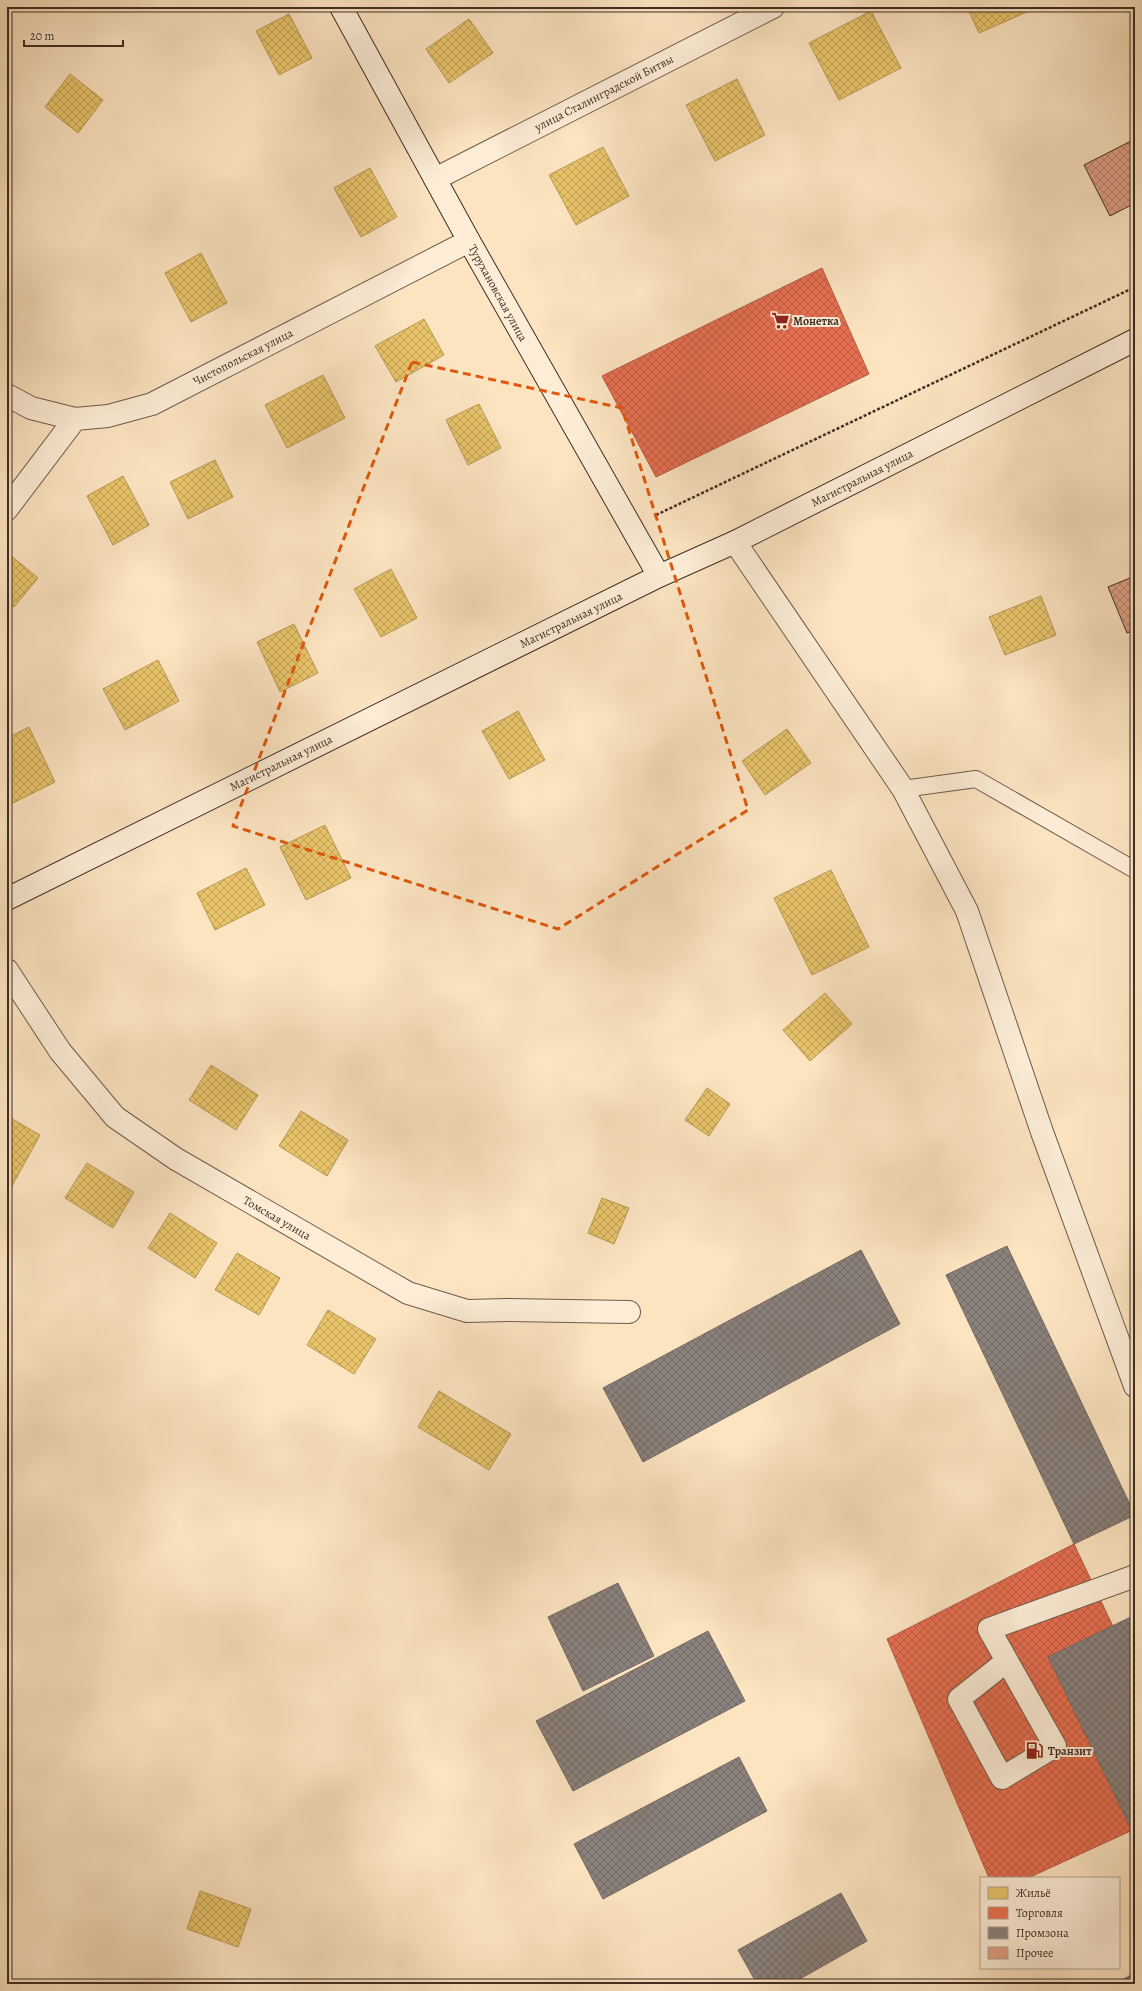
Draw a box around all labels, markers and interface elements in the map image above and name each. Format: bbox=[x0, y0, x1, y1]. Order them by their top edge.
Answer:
scale bar bbox=[24, 22, 123, 48]
text: 20 m bbox=[30, 28, 54, 44]
street label: улица Сталинградской Битвы bbox=[531, 51, 676, 136]
street label: Турухановская улица bbox=[465, 242, 531, 345]
supermarket icon: Монетка bbox=[770, 311, 790, 331]
place label: Монетка bbox=[793, 313, 839, 329]
street label: Чистопольская улица bbox=[190, 325, 296, 389]
street label: Магистральная улица bbox=[808, 445, 916, 511]
street label: Магистральная улица bbox=[517, 588, 625, 652]
street label: Магистральная улица bbox=[227, 731, 335, 795]
street label: Томская улица bbox=[240, 1192, 314, 1244]
fuel station icon: Транзит bbox=[1025, 1741, 1045, 1761]
place label: Транзит bbox=[1048, 1743, 1092, 1759]
legend bbox=[980, 1877, 1120, 1969]
text: Жильё bbox=[1016, 1885, 1051, 1901]
text: Торговля bbox=[1016, 1905, 1063, 1921]
text: Промзона bbox=[1016, 1925, 1069, 1941]
text: Прочее bbox=[1016, 1945, 1054, 1961]

